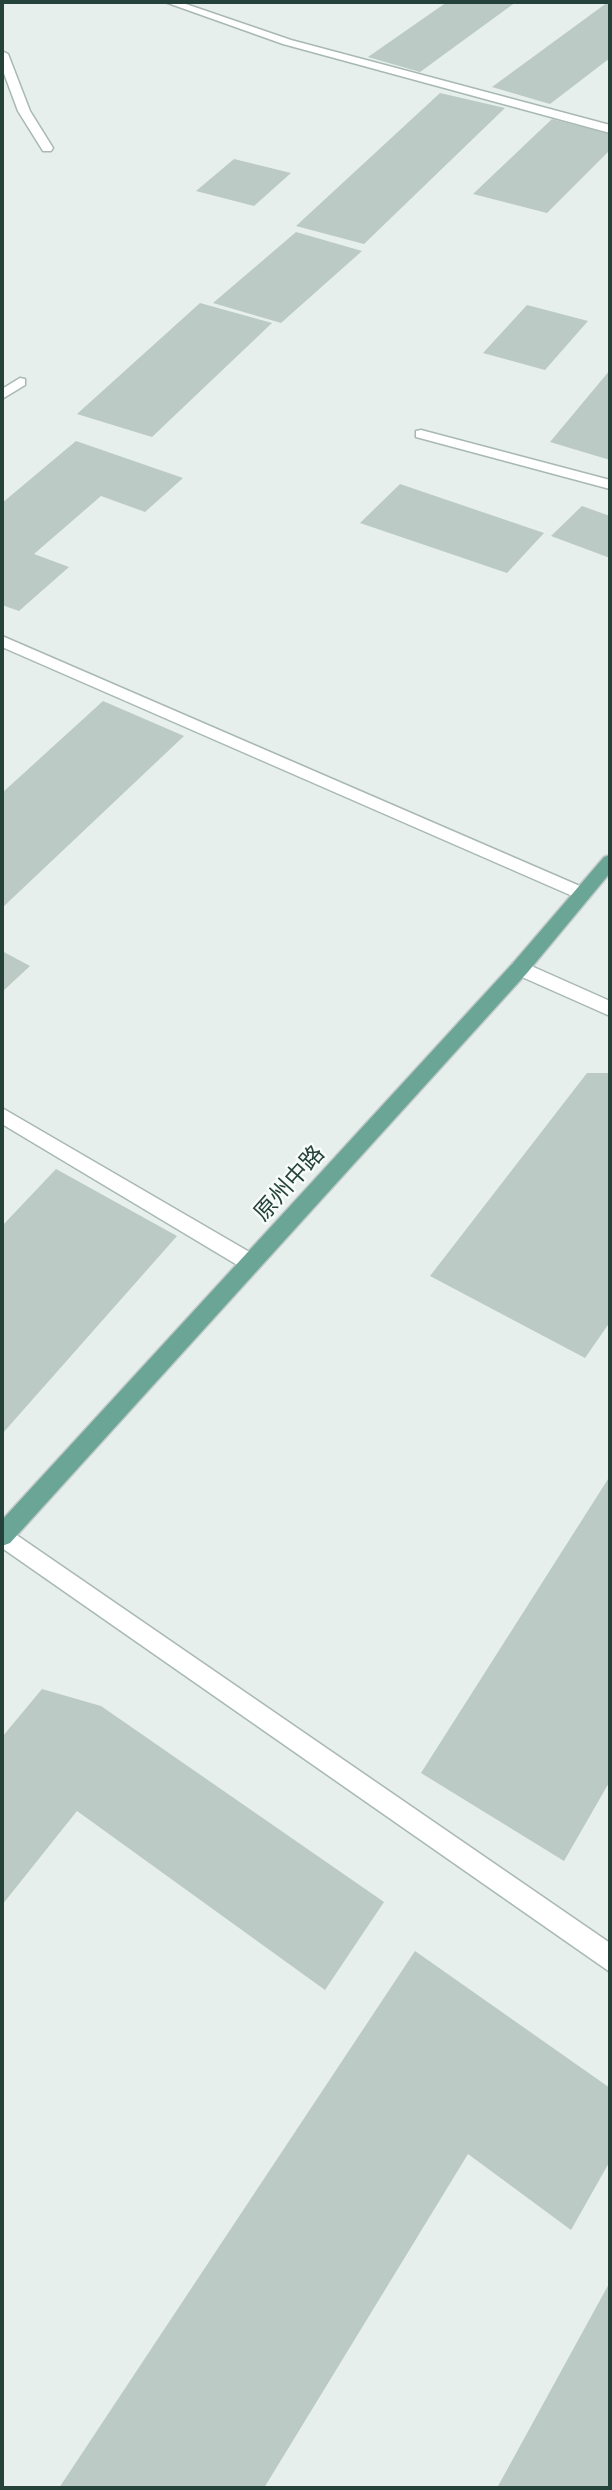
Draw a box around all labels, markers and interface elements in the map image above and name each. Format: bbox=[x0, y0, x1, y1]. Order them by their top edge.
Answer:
street label: 原州中路 bbox=[249, 1141, 331, 1227]

